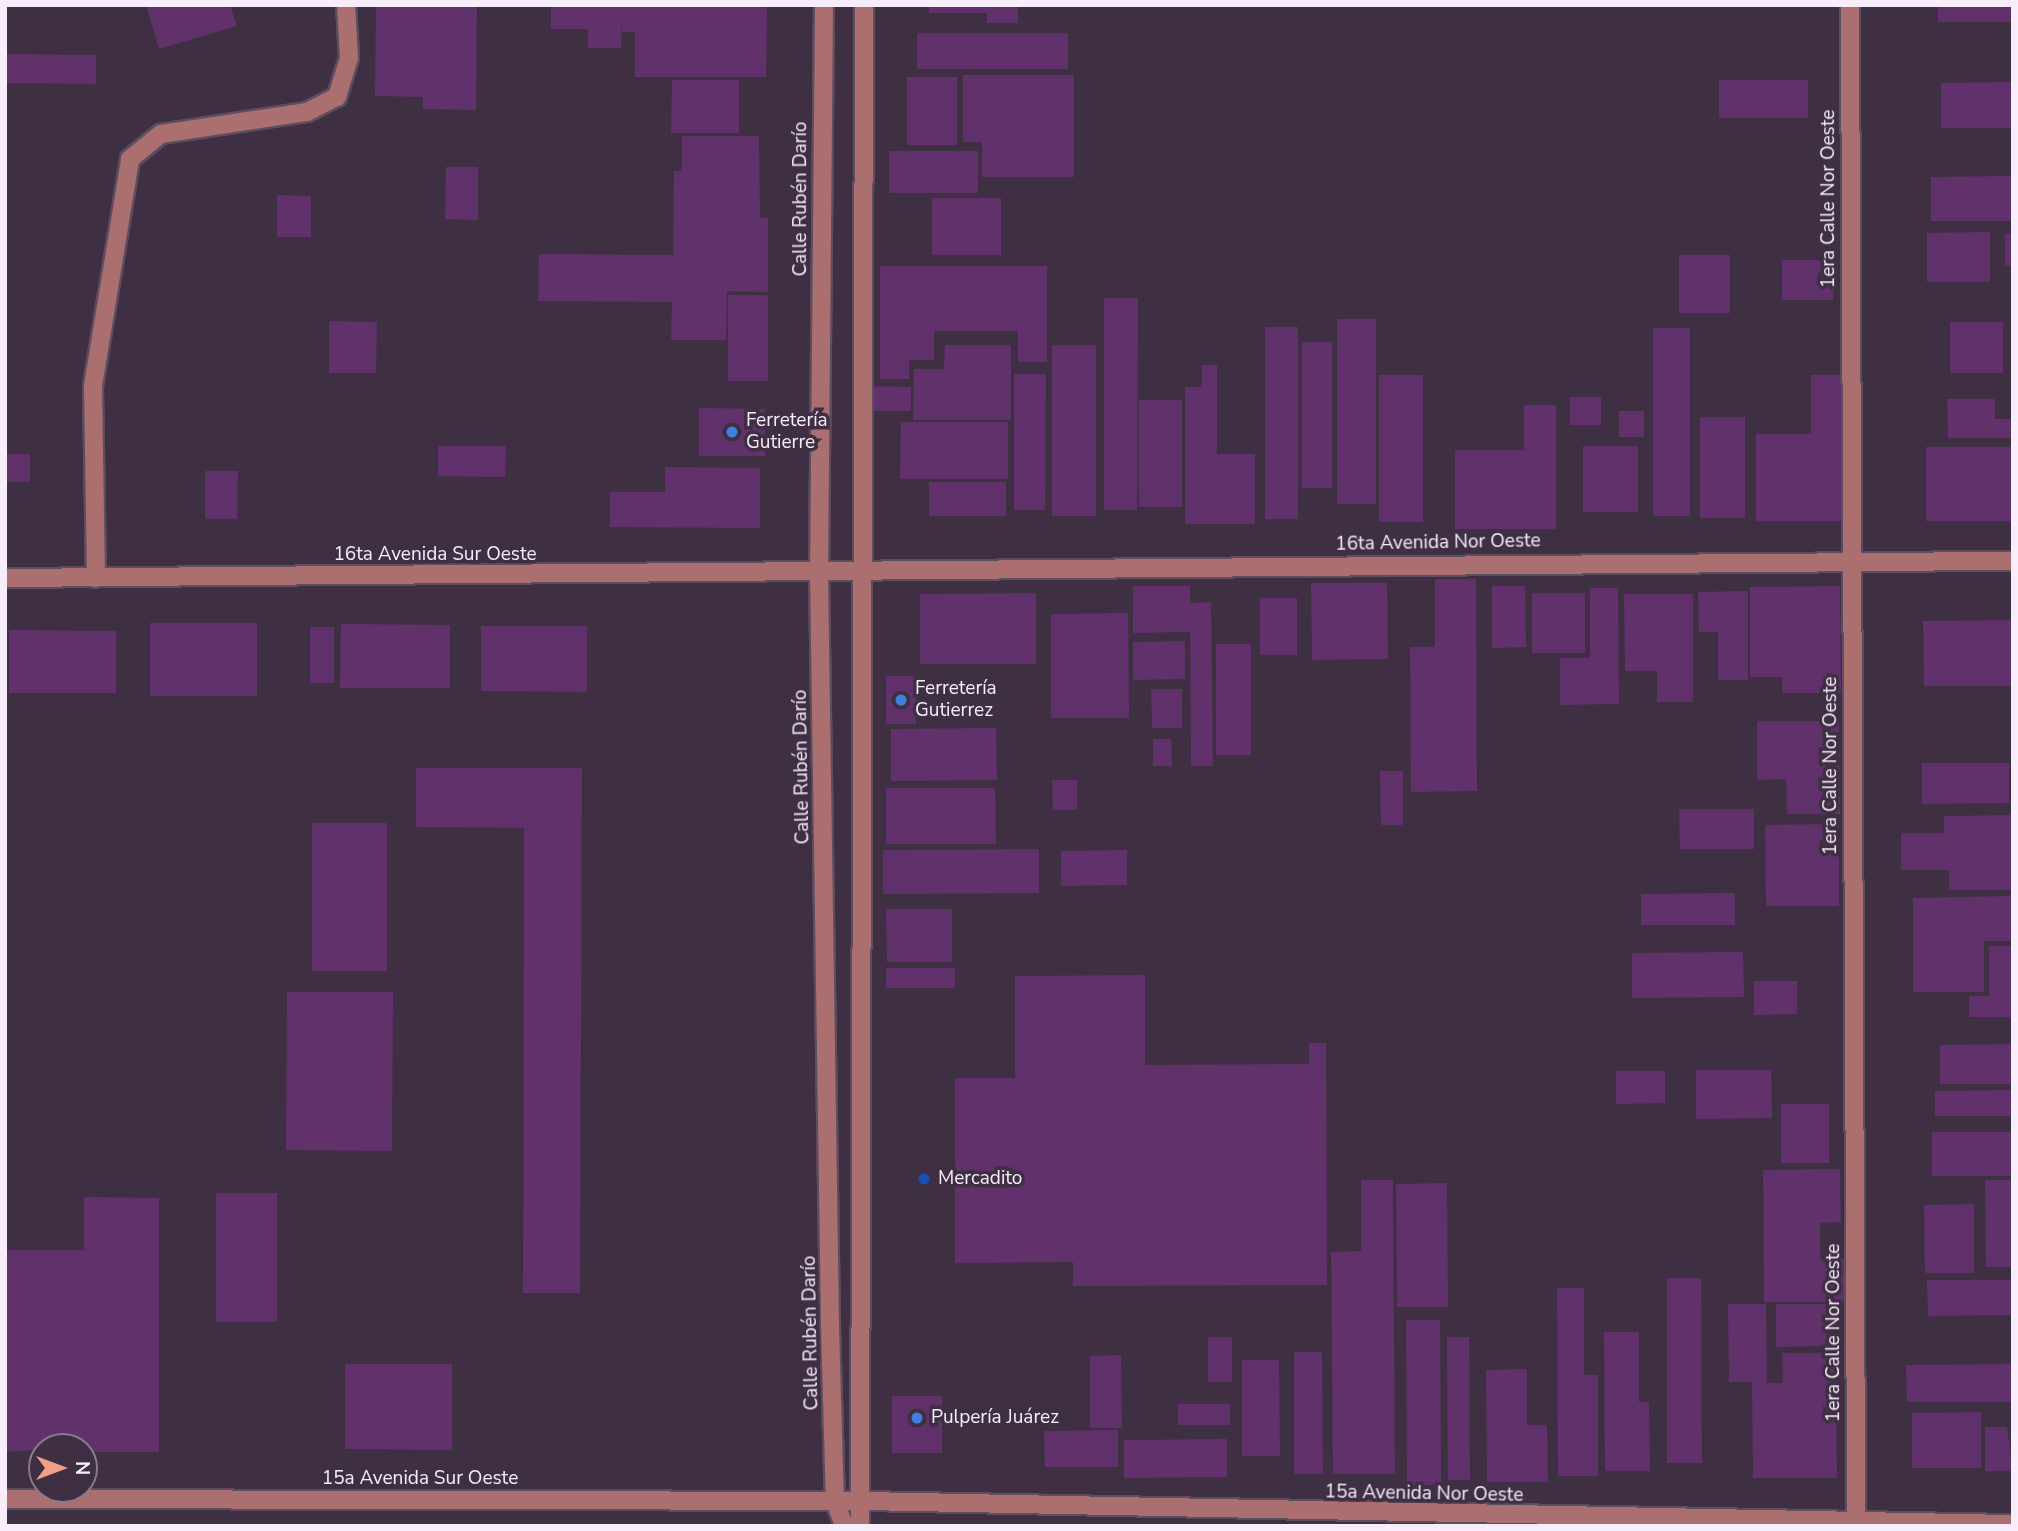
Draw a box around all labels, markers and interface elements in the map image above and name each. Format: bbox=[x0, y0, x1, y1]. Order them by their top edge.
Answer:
street label: 1era Calle Nor Oeste bbox=[1818, 110, 1840, 288]
street label: Calle Rubén Darío bbox=[790, 122, 812, 276]
place label: Ferretería Gutierre bbox=[746, 410, 828, 454]
marker: Ferretería Gutierre bbox=[724, 424, 740, 440]
street label: 16ta Avenida Nor Oeste bbox=[1335, 530, 1541, 556]
street label: 16ta Avenida Sur Oeste bbox=[333, 544, 537, 566]
street label: 1era Calle Nor Oeste bbox=[1820, 677, 1842, 855]
place label: Ferretería Gutierrez bbox=[915, 678, 997, 722]
street label: Calle Rubén Darío bbox=[789, 689, 815, 845]
marker: Ferretería Gutierrez bbox=[893, 692, 909, 708]
place label: Mercadito bbox=[938, 1168, 1022, 1190]
marker: Mercadito bbox=[916, 1171, 932, 1187]
street label: 1era Calle Nor Oeste bbox=[1823, 1244, 1845, 1422]
street label: Calle Rubén Darío bbox=[798, 1255, 824, 1411]
place label: Pulpería Juárez bbox=[931, 1407, 1059, 1429]
marker: Pulpería Juárez bbox=[909, 1410, 925, 1426]
north arrow bbox=[28, 1433, 98, 1503]
text: N bbox=[69, 1461, 95, 1475]
street label: 15a Avenida Sur Oeste bbox=[322, 1468, 518, 1490]
street label: 15a Avenida Nor Oeste bbox=[1324, 1481, 1524, 1507]

